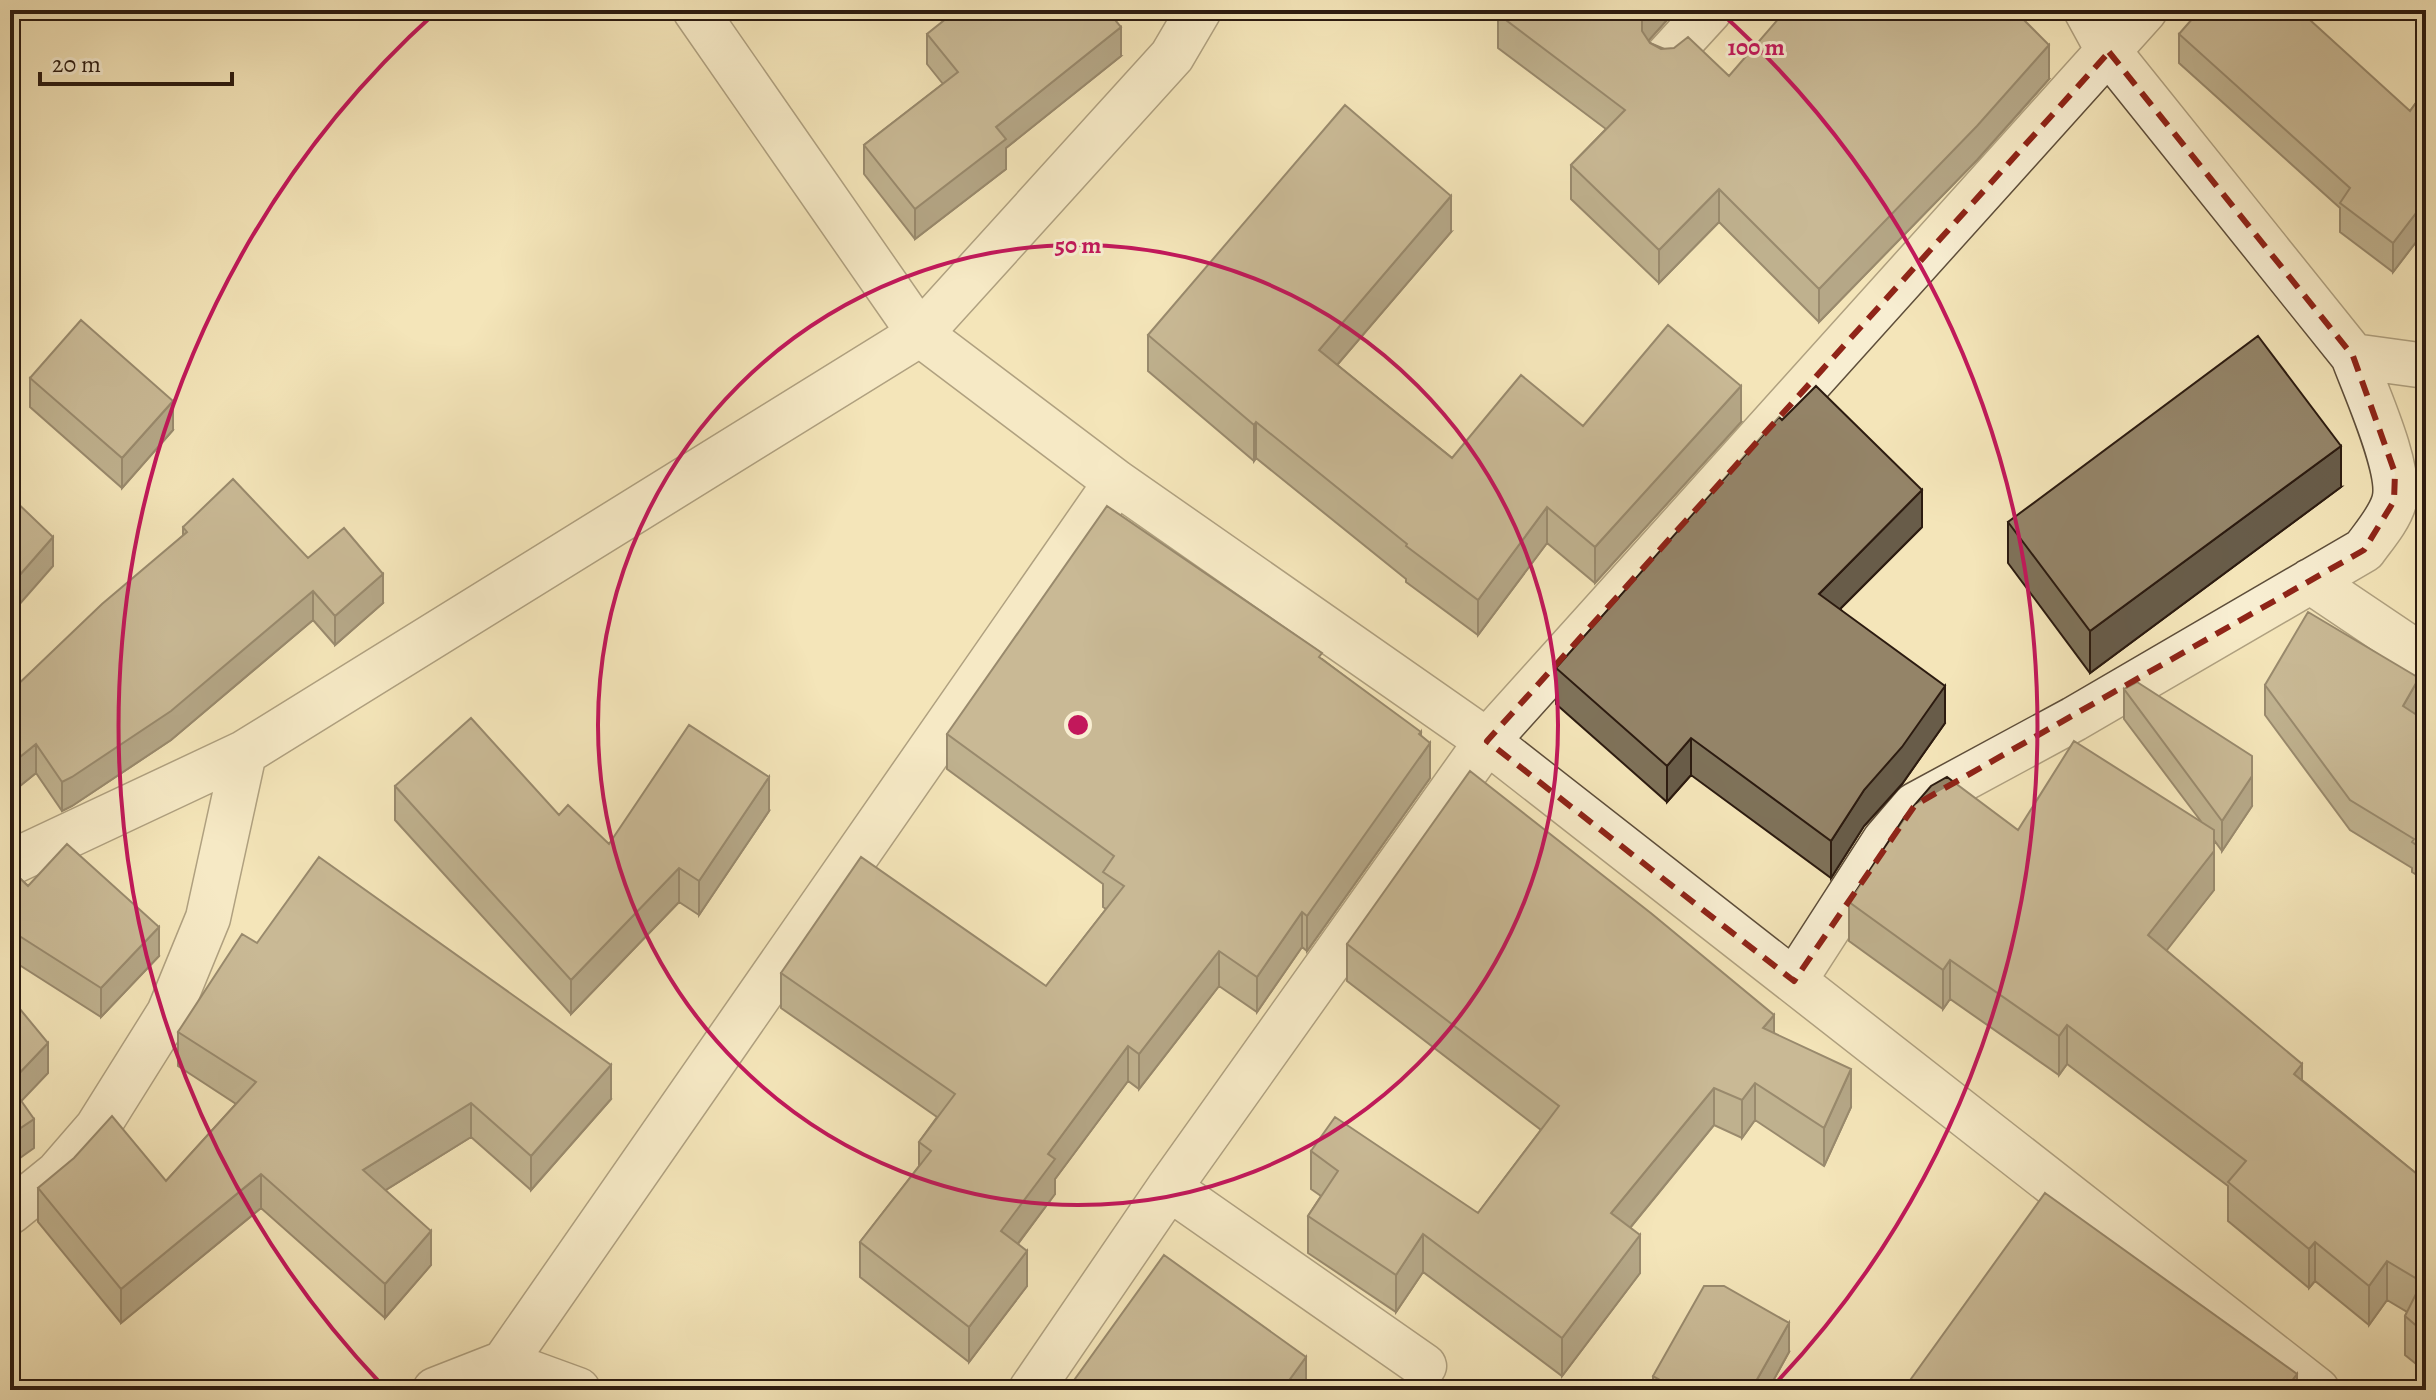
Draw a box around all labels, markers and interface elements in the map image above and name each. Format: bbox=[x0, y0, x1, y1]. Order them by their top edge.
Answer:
text: 100 m bbox=[1727, 31, 1785, 63]
scale bar bbox=[40, 36, 232, 86]
text: 20 m bbox=[52, 48, 101, 80]
text: 50 m bbox=[1055, 229, 1101, 261]
centre of rings bbox=[1064, 711, 1092, 739]

